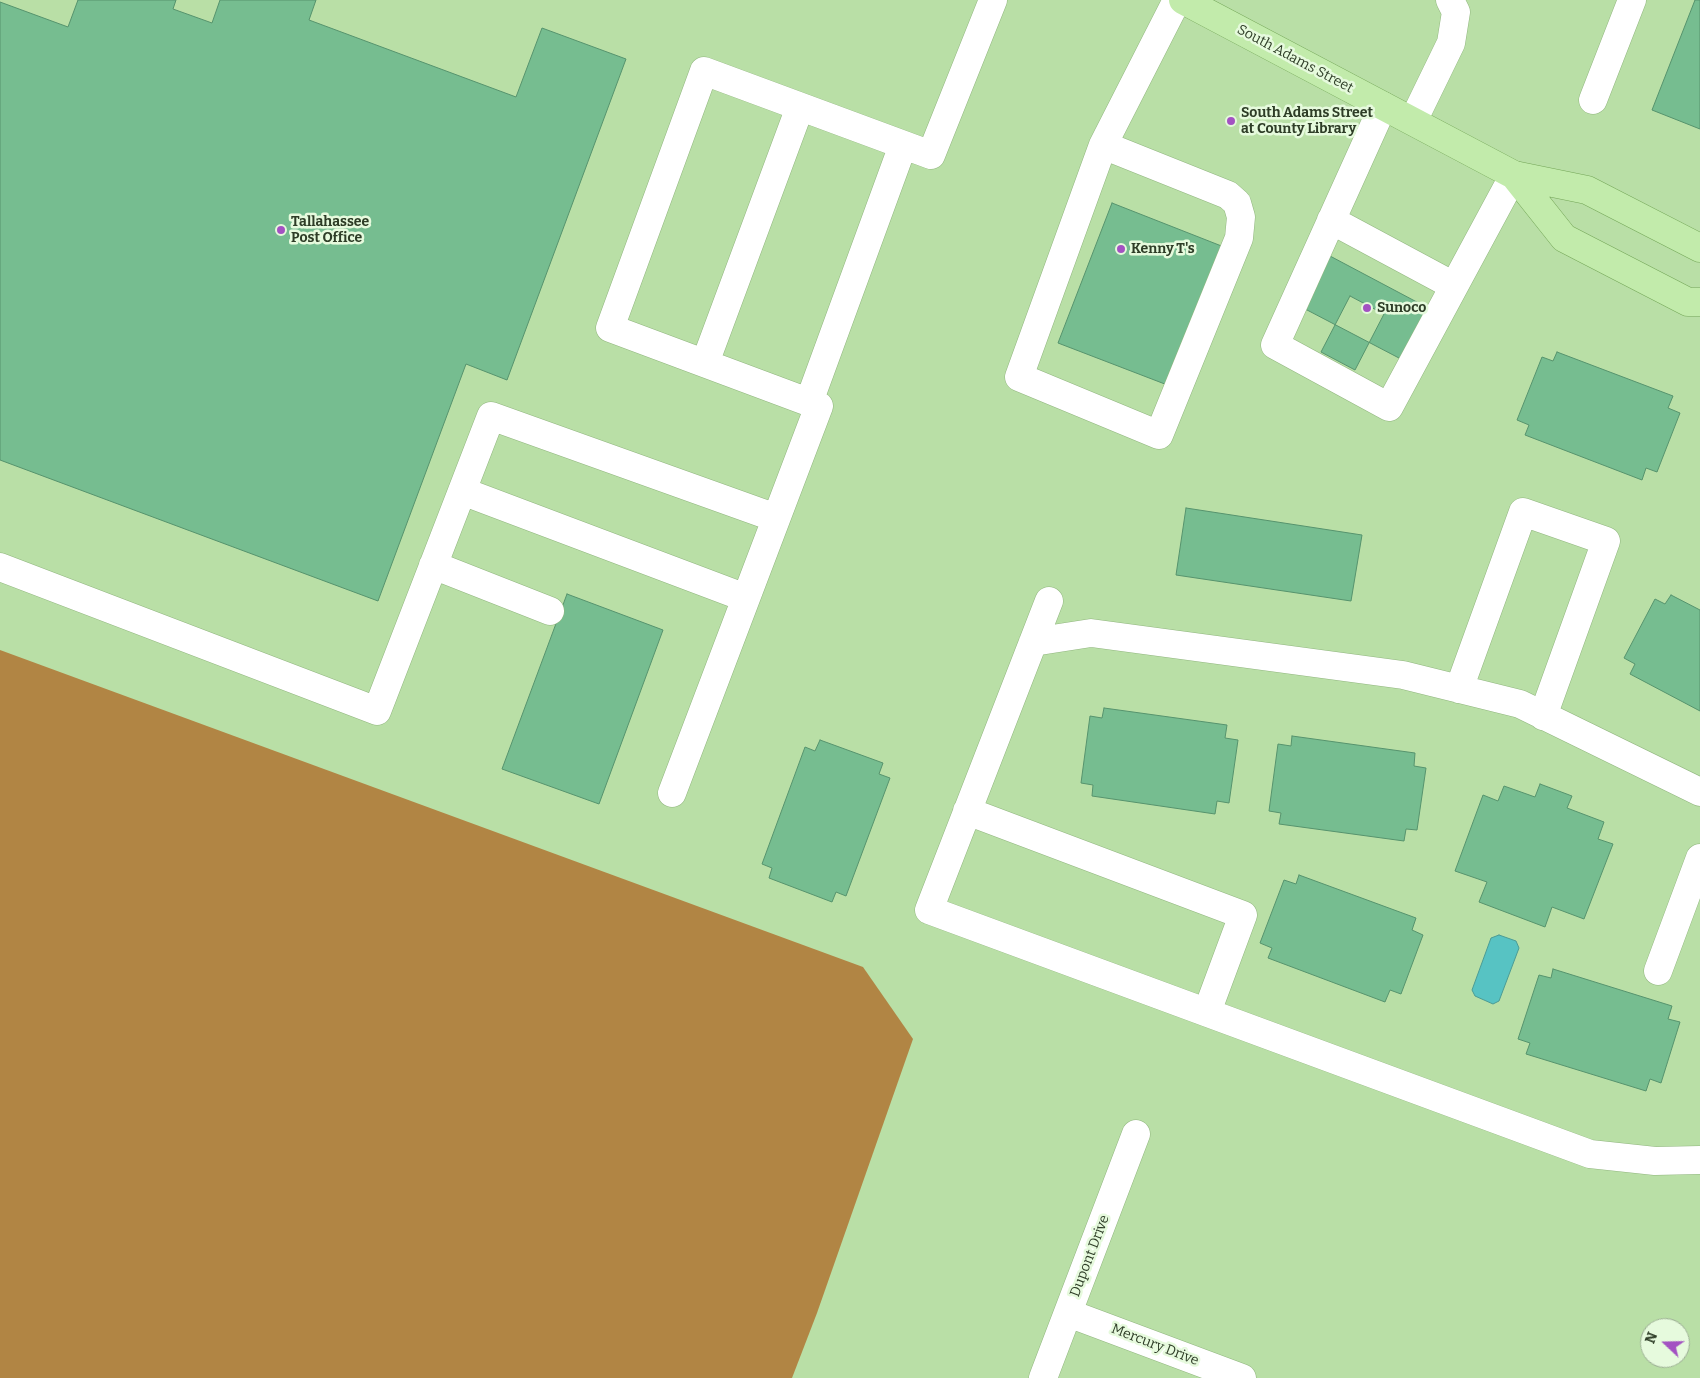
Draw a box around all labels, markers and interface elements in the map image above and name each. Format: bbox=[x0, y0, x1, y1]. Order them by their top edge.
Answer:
street label: South Adams Street bbox=[1234, 21, 1356, 97]
place label: South Adams Street at County Library bbox=[1241, 105, 1373, 138]
marker: South Adams Street at County Library bbox=[1225, 115, 1237, 127]
place label: Tallahassee Post Office bbox=[291, 214, 369, 246]
marker: Tallahassee Post Office bbox=[275, 224, 287, 236]
place label: Kenny T's bbox=[1131, 241, 1195, 257]
marker: Kenny T's bbox=[1115, 243, 1127, 255]
place label: Sunoco bbox=[1377, 300, 1426, 316]
marker: Sunoco bbox=[1361, 302, 1373, 314]
street label: Dupont Drive bbox=[1067, 1213, 1113, 1299]
north arrow bbox=[1640, 1318, 1690, 1368]
street label: Mercury Drive bbox=[1109, 1321, 1201, 1369]
text: N bbox=[1642, 1330, 1661, 1346]

